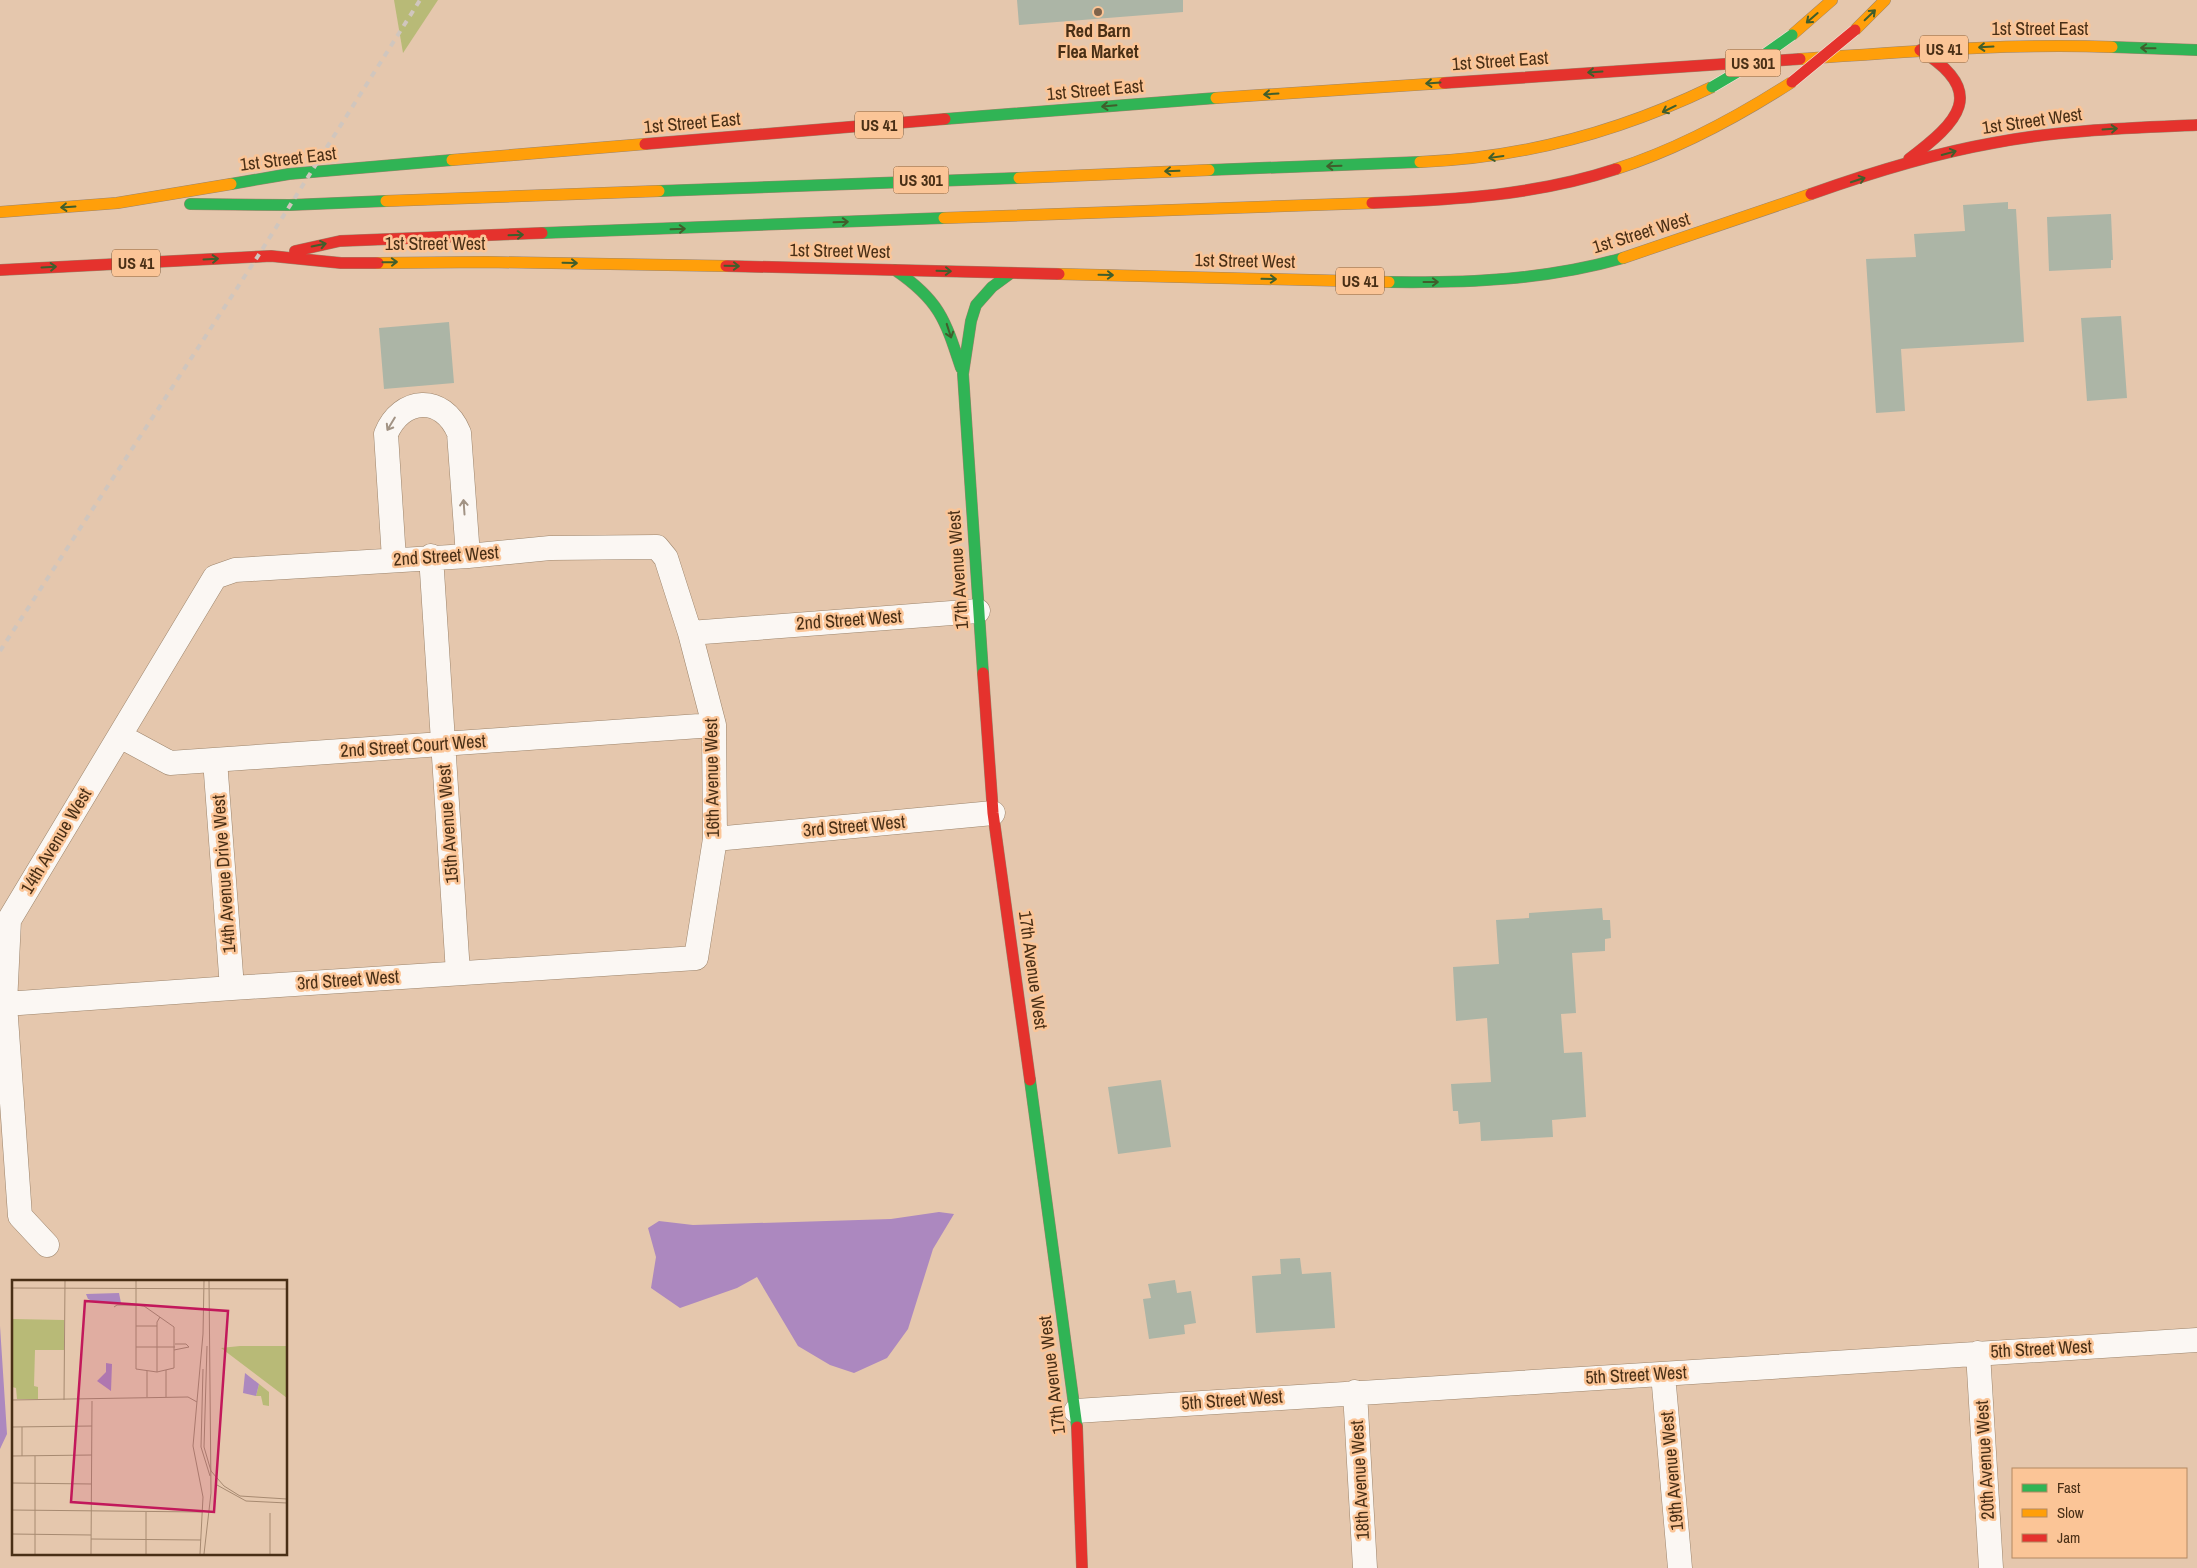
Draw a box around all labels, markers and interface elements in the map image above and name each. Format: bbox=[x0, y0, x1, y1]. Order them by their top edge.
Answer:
marker: Red Barn Flea Market bbox=[1092, 6, 1104, 18]
one-way arrow bbox=[1864, 9, 1876, 22]
one-way arrow bbox=[1806, 12, 1819, 24]
street label: 1st Street East bbox=[1992, 16, 2088, 41]
place label: Red Barn Flea Market bbox=[1057, 18, 1139, 64]
road number: US 41 bbox=[1920, 36, 1968, 62]
one-way arrow bbox=[1978, 42, 1994, 51]
one-way arrow bbox=[2141, 43, 2157, 52]
street label: 1st Street East bbox=[1451, 45, 1549, 76]
road number: US 301 bbox=[1726, 49, 1780, 76]
one-way arrow bbox=[1587, 67, 1603, 77]
street label: 1st Street East bbox=[1046, 73, 1144, 106]
one-way arrow bbox=[1425, 78, 1441, 88]
one-way arrow bbox=[1263, 90, 1279, 99]
one-way arrow bbox=[1101, 101, 1117, 111]
street label: 1st Street West bbox=[1980, 101, 2084, 140]
one-way arrow bbox=[1662, 105, 1677, 114]
street label: 1st Street East bbox=[643, 106, 741, 139]
road number: US 41 bbox=[855, 112, 903, 138]
one-way arrow bbox=[2101, 124, 2117, 133]
street label: 1st Street East bbox=[238, 140, 338, 177]
one-way arrow bbox=[1941, 147, 1957, 157]
one-way arrow bbox=[1488, 153, 1504, 163]
one-way arrow bbox=[1326, 161, 1342, 170]
road number: US 301 bbox=[894, 166, 948, 194]
one-way arrow bbox=[1164, 167, 1180, 176]
one-way arrow bbox=[1849, 174, 1865, 184]
one-way arrow bbox=[61, 202, 77, 211]
street label: 1st Street West bbox=[1589, 206, 1693, 259]
one-way arrow bbox=[833, 218, 849, 227]
one-way arrow bbox=[670, 224, 686, 233]
one-way arrow bbox=[508, 230, 524, 239]
street label: 1st Street West bbox=[385, 231, 485, 256]
street label: 1st Street West bbox=[789, 237, 891, 264]
one-way arrow bbox=[311, 240, 327, 249]
street label: 1st Street West bbox=[1194, 247, 1296, 274]
road number: US 41 bbox=[112, 250, 160, 276]
one-way arrow bbox=[203, 254, 219, 263]
one-way arrow bbox=[382, 257, 398, 267]
one-way arrow bbox=[562, 258, 578, 268]
one-way arrow bbox=[724, 261, 740, 271]
one-way arrow bbox=[40, 263, 56, 272]
one-way arrow bbox=[935, 266, 951, 276]
road number: US 41 bbox=[1336, 268, 1384, 294]
one-way arrow bbox=[1098, 270, 1114, 280]
one-way arrow bbox=[1260, 274, 1276, 283]
one-way arrow bbox=[1422, 277, 1439, 287]
one-way arrow bbox=[945, 322, 954, 338]
one-way arrow bbox=[386, 417, 396, 431]
one-way arrow bbox=[460, 499, 469, 515]
street label: 17th Avenue West bbox=[941, 510, 974, 630]
street label: 2nd Street West bbox=[392, 539, 500, 572]
street label: 2nd Street West bbox=[795, 603, 903, 636]
street label: 16th Avenue West bbox=[698, 718, 725, 838]
street label: 2nd Street Court West bbox=[339, 728, 487, 763]
street label: 15th Avenue West bbox=[431, 764, 464, 884]
street label: 14th Avenue West bbox=[14, 783, 97, 898]
street label: 14th Avenue Drive West bbox=[205, 794, 242, 954]
street label: 3rd Street West bbox=[802, 809, 906, 842]
street label: 17th Avenue West bbox=[1013, 909, 1054, 1031]
street label: 3rd Street West bbox=[296, 963, 400, 996]
inset map bbox=[12, 1280, 288, 1556]
street label: 17th Avenue West bbox=[1032, 1314, 1071, 1436]
street label: 5th Street West bbox=[1990, 1333, 2092, 1364]
street label: 5th Street West bbox=[1585, 1359, 1687, 1390]
street label: 5th Street West bbox=[1180, 1383, 1283, 1416]
street label: 20th Avenue West bbox=[1969, 1400, 2000, 1520]
street label: 19th Avenue West bbox=[1654, 1411, 1689, 1532]
street label: 18th Avenue West bbox=[1344, 1420, 1375, 1540]
legend bbox=[2012, 1468, 2187, 1558]
text: Fast bbox=[2057, 1477, 2081, 1498]
text: Slow bbox=[2057, 1502, 2084, 1523]
text: Jam bbox=[2057, 1527, 2080, 1548]

